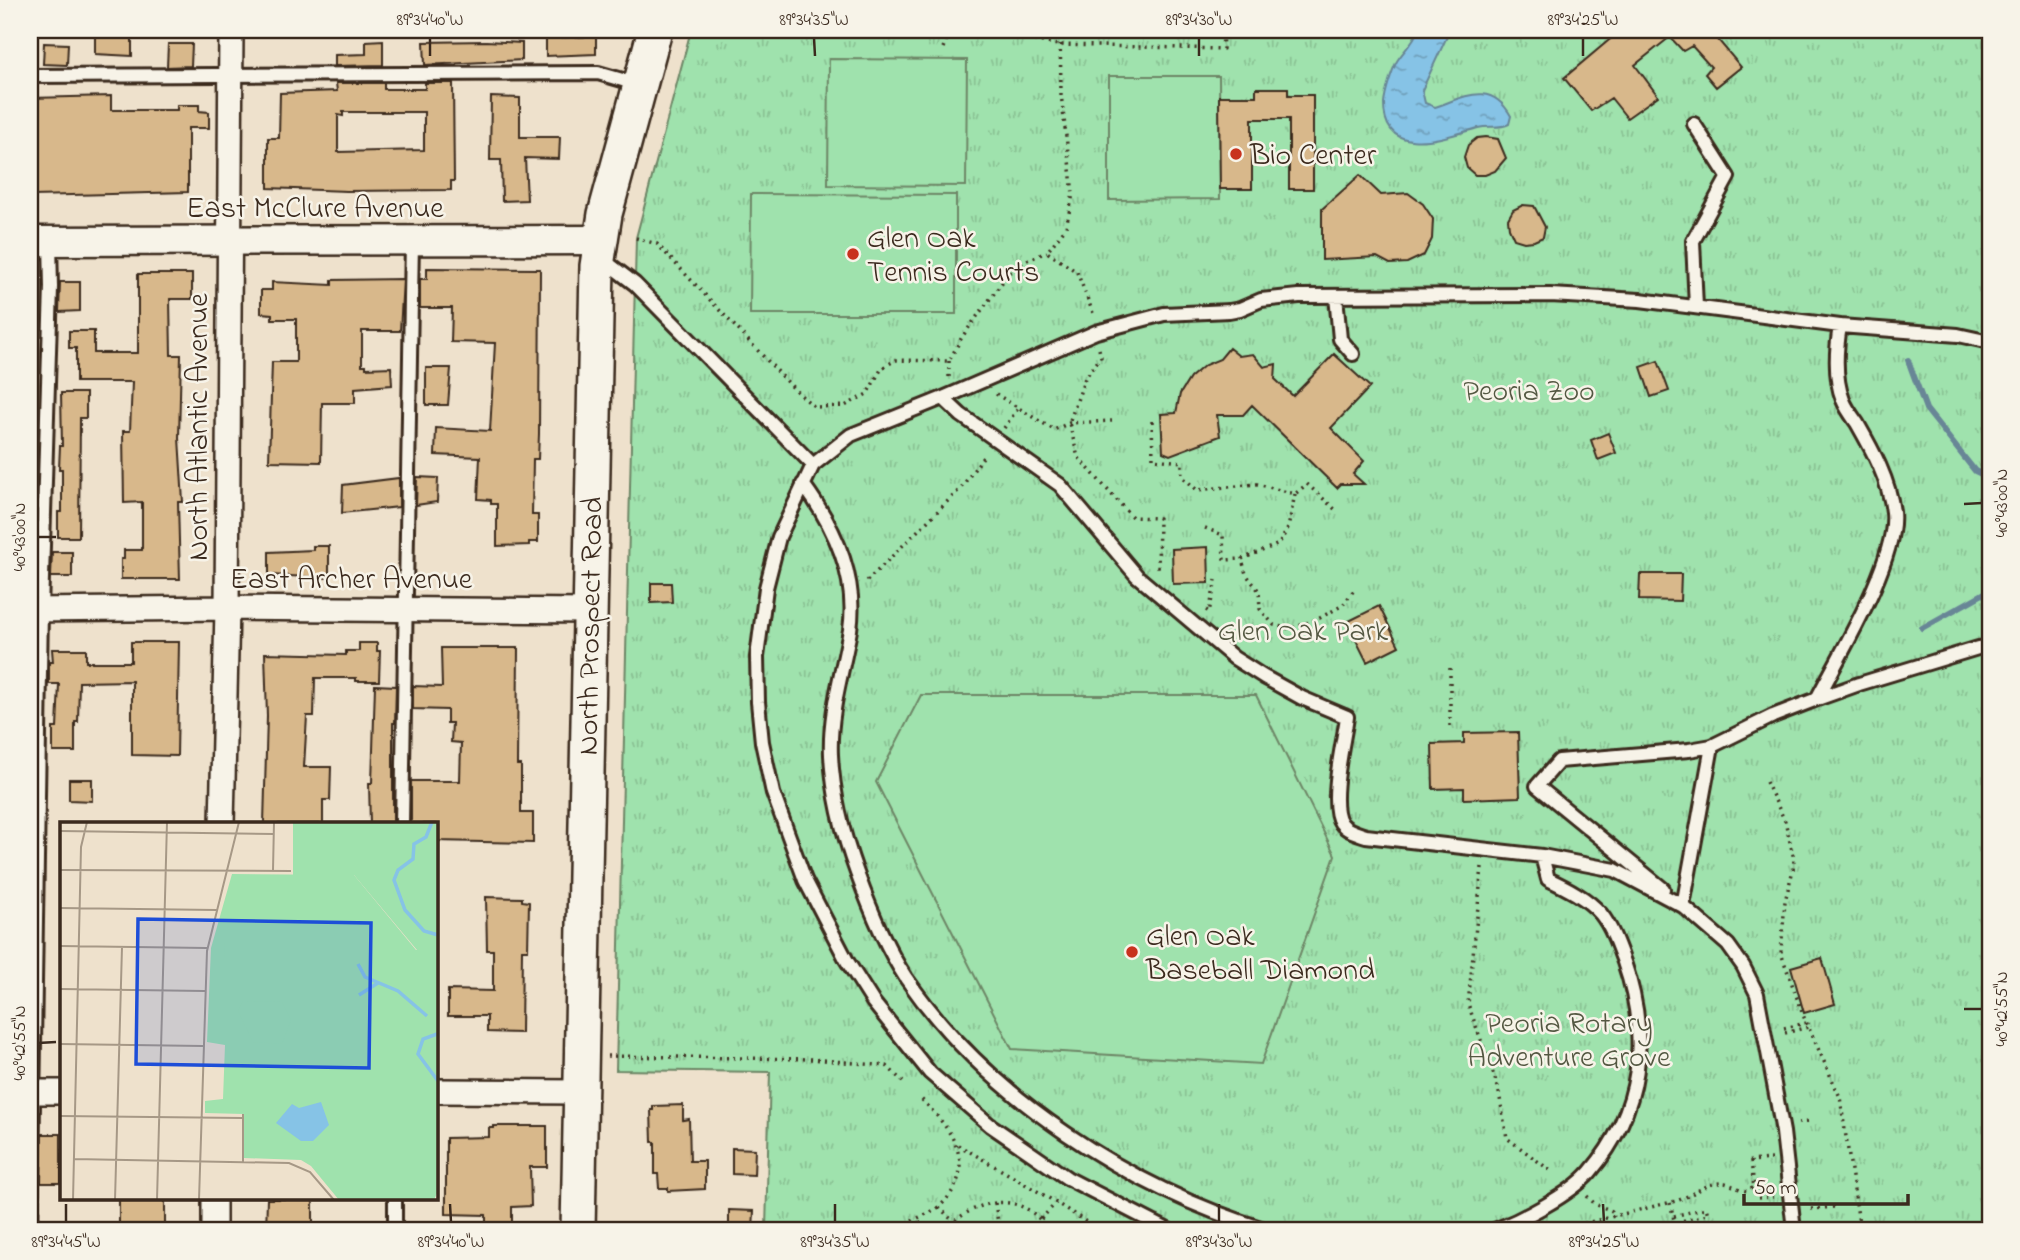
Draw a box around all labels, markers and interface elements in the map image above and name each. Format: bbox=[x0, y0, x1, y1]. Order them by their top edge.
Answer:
text: 89°34'40"W bbox=[396, 8, 464, 34]
text: 89°34'35"W bbox=[779, 8, 849, 34]
text: 89°34'30"W bbox=[1165, 8, 1233, 34]
text: 89°34'25"W bbox=[1547, 8, 1619, 34]
place label: Bio Center bbox=[1249, 135, 1377, 179]
marker: Bio Center bbox=[1228, 146, 1244, 162]
street label: East McClure Avenue bbox=[186, 188, 444, 232]
place label: Glen Oak Tennis Courts bbox=[867, 218, 1039, 296]
marker: Glen Oak Tennis Courts bbox=[845, 246, 861, 262]
street label: North Atlantic Avenue bbox=[178, 293, 222, 561]
park label: Peoria Zoo bbox=[1463, 371, 1595, 415]
text: 40°43'00"N bbox=[1990, 469, 2016, 537]
street label: North Prospect Road bbox=[568, 496, 616, 756]
text: 40°43'00"N bbox=[8, 503, 34, 571]
street label: East Archer Avenue bbox=[230, 559, 473, 603]
park label: Glen Oak Park bbox=[1218, 611, 1389, 655]
inset map bbox=[60, 822, 438, 1200]
place label: Glen Oak Baseball Diamond bbox=[1145, 916, 1375, 994]
marker: Glen Oak Baseball Diamond bbox=[1124, 944, 1140, 960]
text: 40°42'55"N bbox=[1990, 971, 2016, 1047]
park label: Peoria Rotary Adventure Grove bbox=[1467, 1003, 1671, 1081]
text: 40°42'55"N bbox=[8, 1005, 34, 1081]
scale bar bbox=[1744, 1162, 1908, 1206]
text: 50 m bbox=[1754, 1174, 1797, 1204]
text: 89°34'45"W bbox=[31, 1230, 101, 1256]
text: 89°34'40"W bbox=[417, 1230, 485, 1256]
text: 89°34'35"W bbox=[800, 1230, 870, 1256]
text: 89°34'30"W bbox=[1185, 1230, 1253, 1256]
text: 89°34'25"W bbox=[1568, 1230, 1640, 1256]

